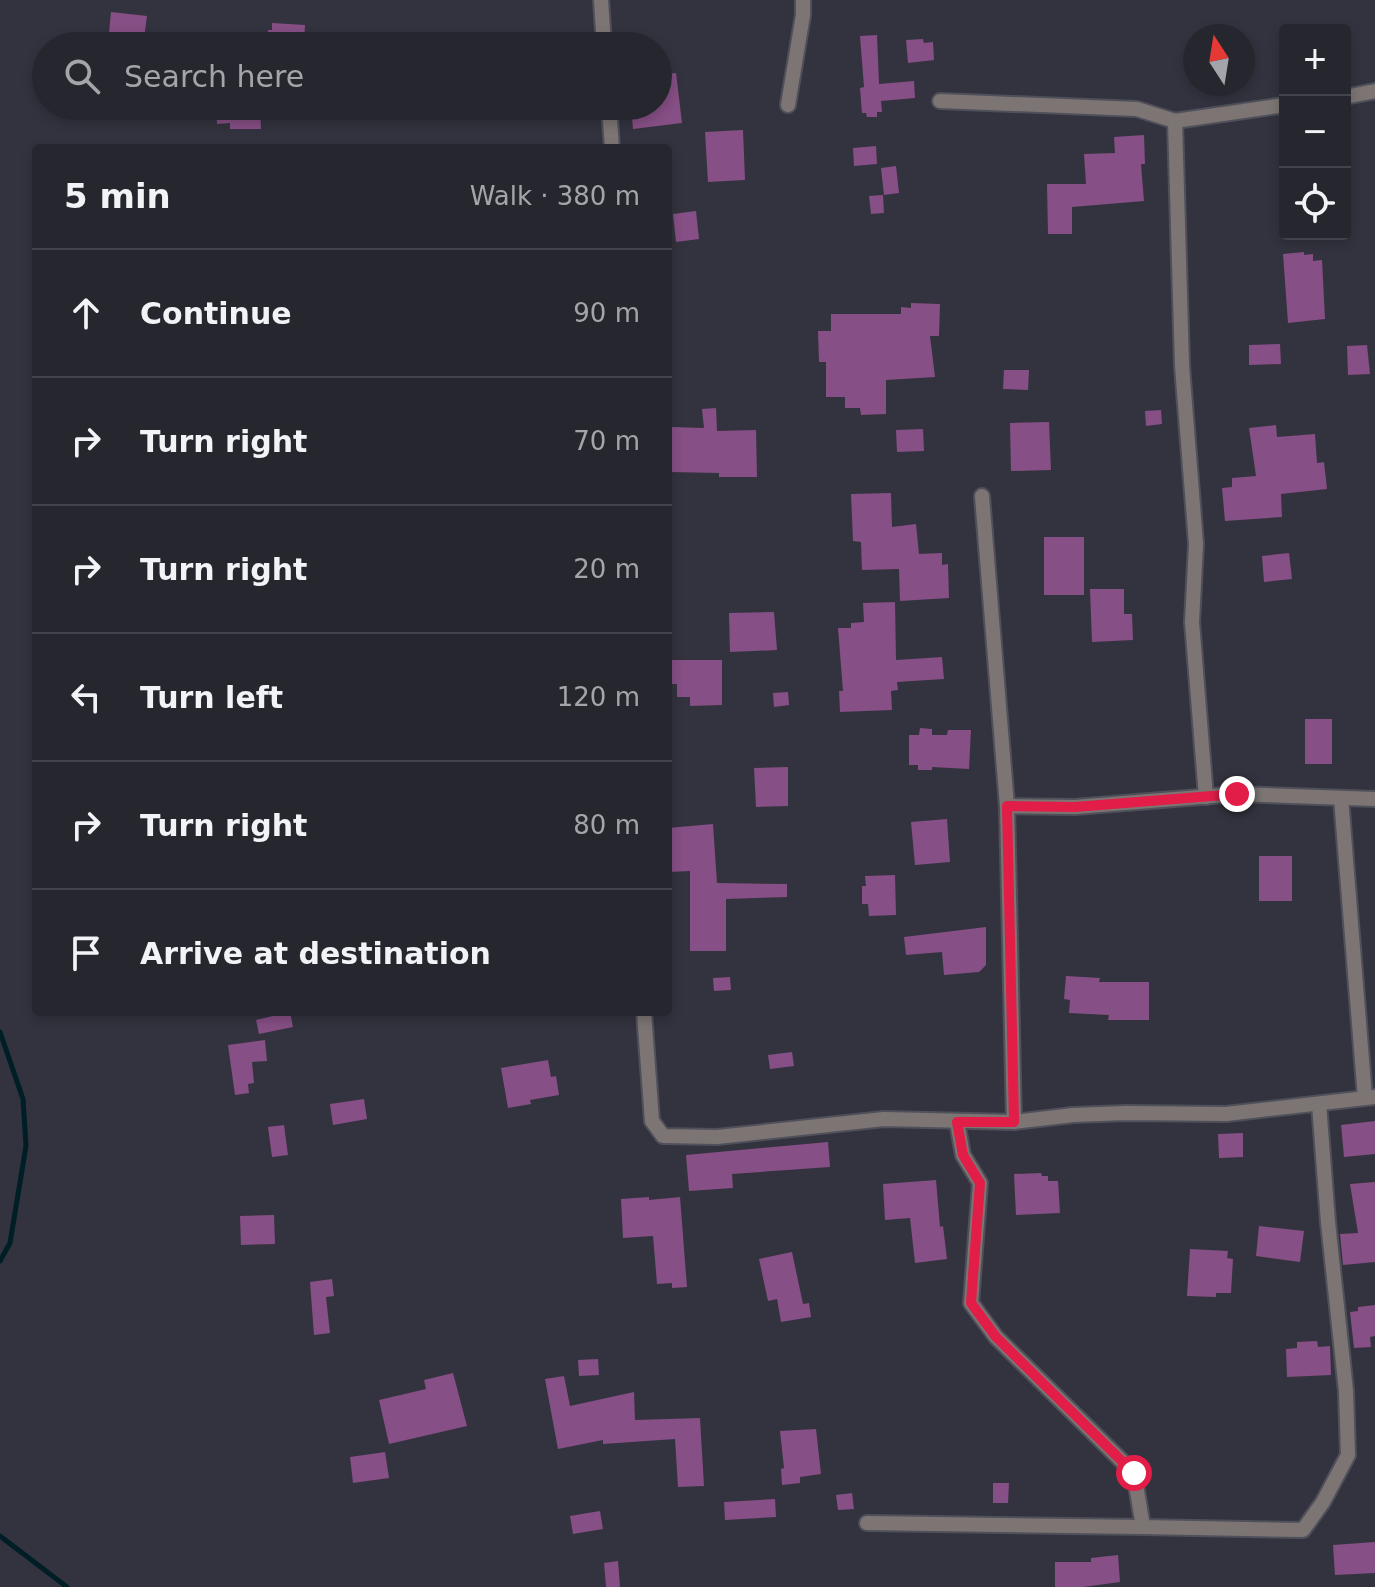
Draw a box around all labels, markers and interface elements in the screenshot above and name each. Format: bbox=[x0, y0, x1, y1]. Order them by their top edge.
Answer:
north arrow bbox=[1183, 24, 1255, 96]
map controls bbox=[1279, 24, 1351, 240]
button: + bbox=[1279, 24, 1351, 96]
search box bbox=[32, 32, 672, 120]
icon: search bbox=[60, 54, 104, 98]
text: Search here bbox=[124, 59, 304, 94]
button: − bbox=[1279, 96, 1351, 168]
button: locate bbox=[1279, 168, 1351, 240]
text: 5 min bbox=[64, 176, 171, 216]
text: Walk · 380 m bbox=[470, 181, 640, 211]
icon: ahead bbox=[64, 291, 108, 335]
text: Continue bbox=[140, 296, 292, 331]
text: 90 m bbox=[573, 298, 640, 328]
icon: right bbox=[64, 419, 108, 463]
text: Turn right bbox=[140, 424, 307, 459]
text: 70 m bbox=[573, 426, 640, 456]
icon: right bbox=[64, 547, 108, 591]
text: Turn right bbox=[140, 552, 307, 587]
text: 20 m bbox=[573, 554, 640, 584]
icon: left bbox=[64, 675, 108, 719]
text: Turn left bbox=[140, 680, 283, 715]
text: 120 m bbox=[557, 682, 640, 712]
route end bbox=[1219, 776, 1255, 812]
icon: right bbox=[64, 803, 108, 847]
text: Turn right bbox=[140, 808, 307, 843]
text: 80 m bbox=[573, 810, 640, 840]
icon: arrive bbox=[64, 931, 108, 975]
text: Arrive at destination bbox=[140, 936, 491, 971]
route start bbox=[1116, 1455, 1152, 1491]

